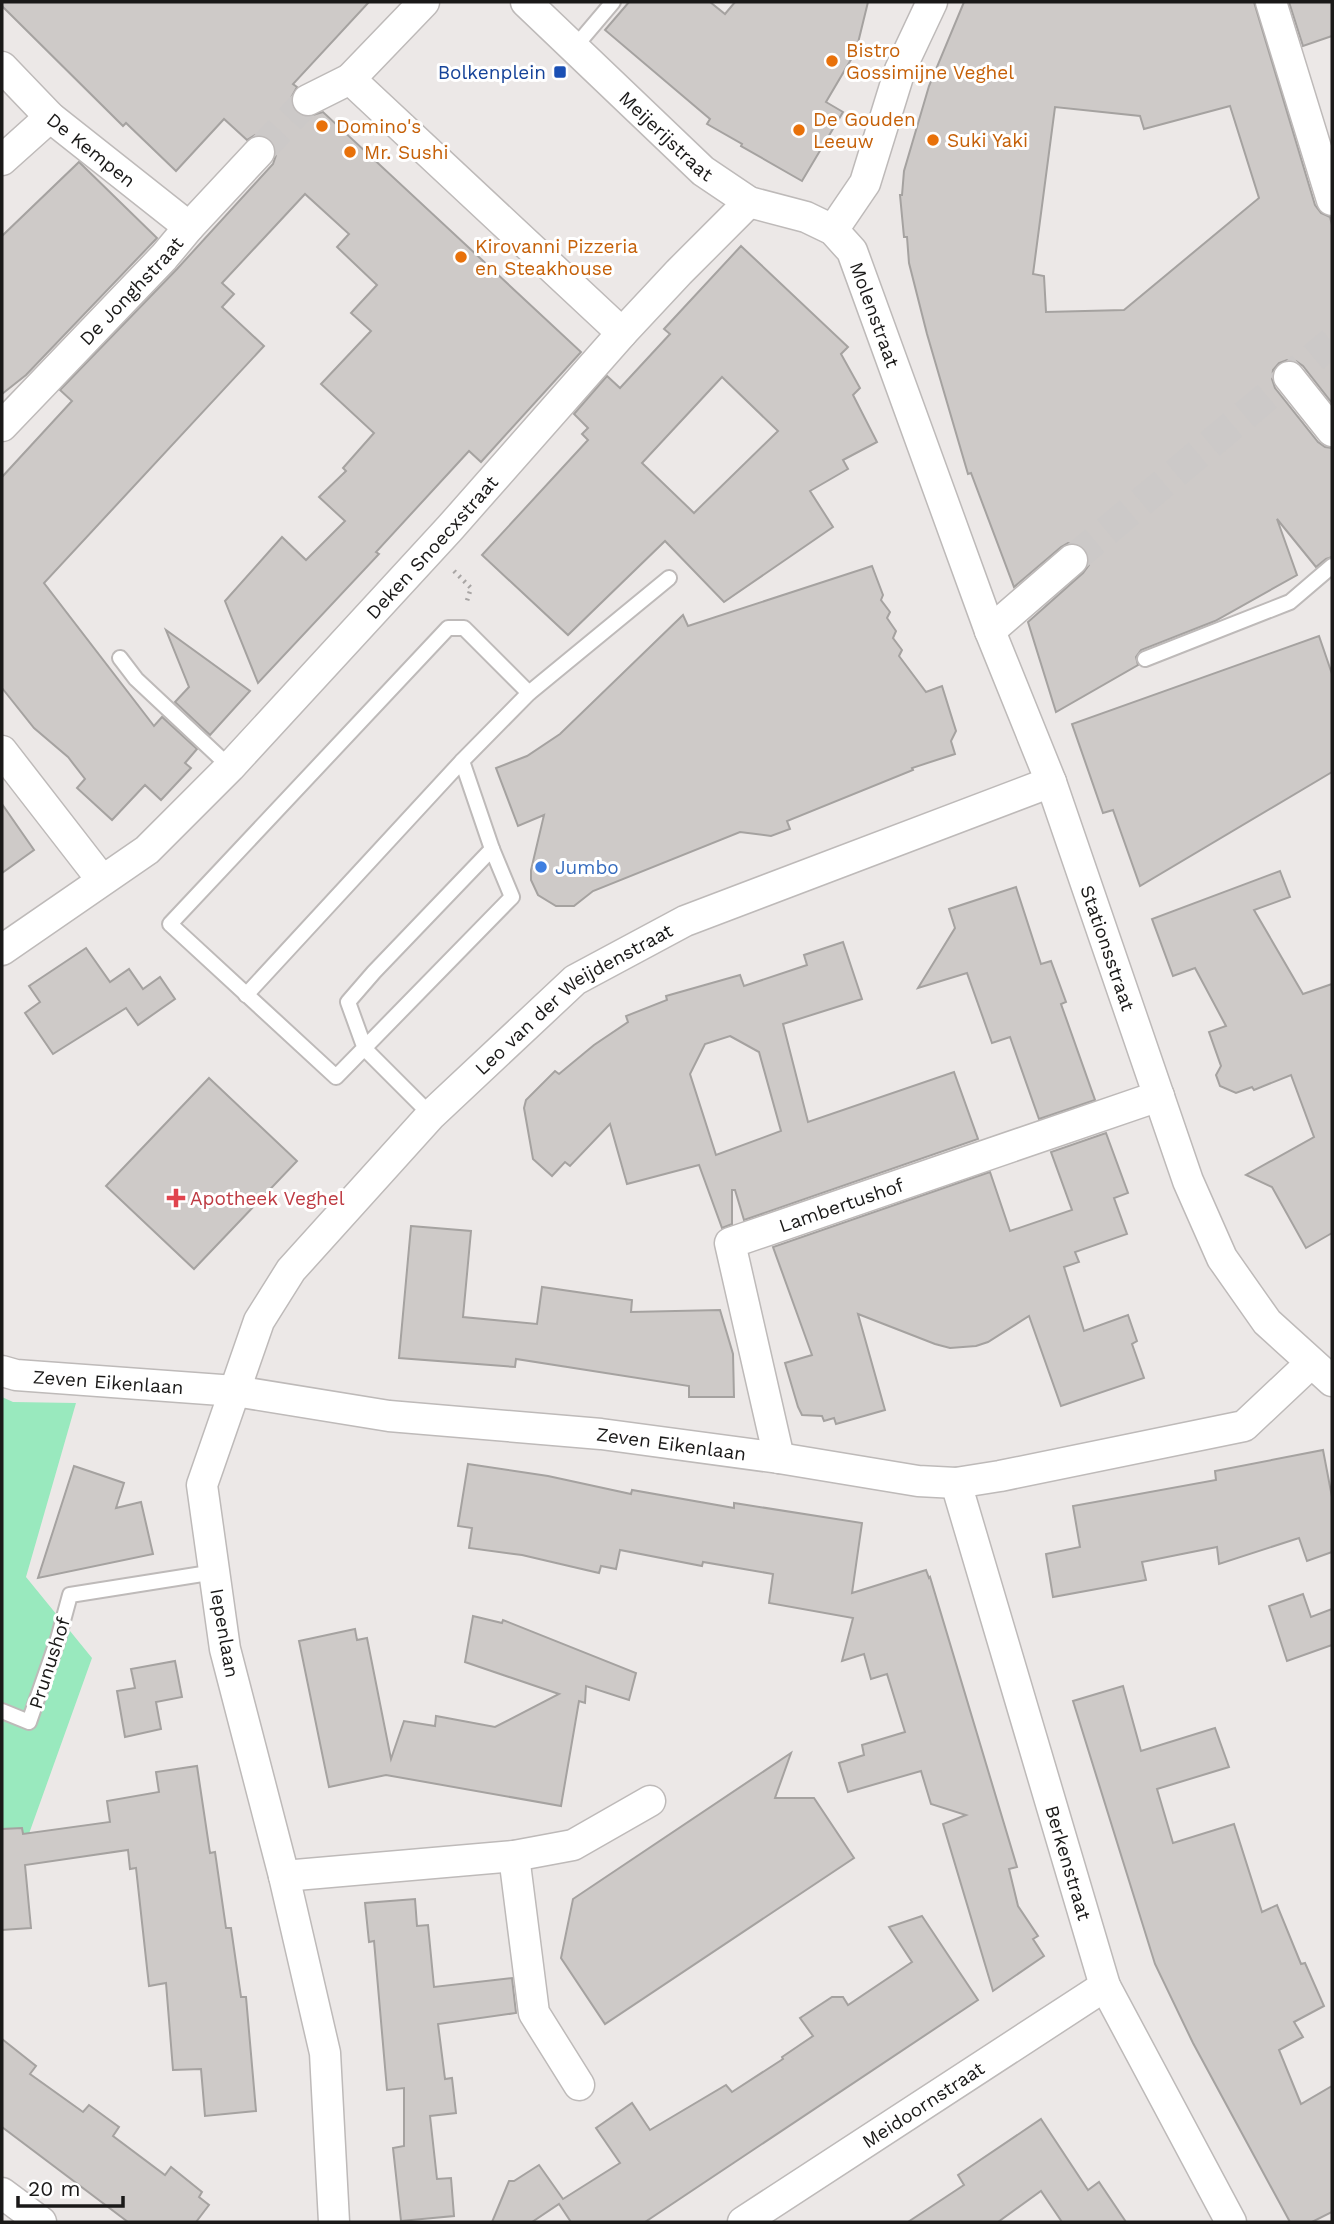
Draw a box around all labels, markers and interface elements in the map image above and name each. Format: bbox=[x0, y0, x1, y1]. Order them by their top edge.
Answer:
place label: Bistro Gossimijne Veghel bbox=[846, 39, 1014, 84]
marker: Bistro Gossimijne Veghel bbox=[824, 53, 840, 69]
place label: Bolkenplein bbox=[438, 61, 546, 84]
marker: Bolkenplein bbox=[552, 64, 568, 80]
street label: Meijerijstraat bbox=[614, 86, 717, 186]
street label: De Kempen bbox=[42, 108, 140, 192]
place label: De Gouden Leeuw bbox=[813, 108, 916, 153]
place label: Domino's bbox=[336, 115, 421, 138]
marker: Domino's bbox=[314, 118, 330, 134]
marker: De Gouden Leeuw bbox=[791, 122, 807, 138]
place label: Suki Yaki bbox=[947, 129, 1028, 152]
marker: Suki Yaki bbox=[925, 132, 941, 148]
place label: Mr. Sushi bbox=[364, 141, 449, 164]
marker: Mr. Sushi bbox=[342, 144, 358, 160]
street label: De Jonghstraat bbox=[75, 232, 188, 350]
place label: Kirovanni Pizzeria en Steakhouse bbox=[475, 235, 638, 280]
marker: Kirovanni Pizzeria en Steakhouse bbox=[453, 249, 469, 265]
street label: Molenstraat bbox=[845, 259, 904, 371]
street label: Deken Snoecxstraat bbox=[361, 471, 503, 624]
place label: Jumbo bbox=[555, 856, 619, 879]
marker: Jumbo bbox=[533, 859, 549, 875]
street label: Stationsstraat bbox=[1075, 882, 1140, 1014]
street label: Leo van der Weijdenstraat bbox=[470, 919, 677, 1080]
street label: Lambertushof bbox=[776, 1173, 907, 1237]
place label: Apotheek Veghel bbox=[190, 1187, 345, 1210]
marker: Apotheek Veghel bbox=[168, 1190, 184, 1206]
street label: Zeven Eikenlaan bbox=[32, 1365, 184, 1399]
street label: Zeven Eikenlaan bbox=[595, 1423, 748, 1465]
street label: Iepenlaan bbox=[205, 1587, 244, 1679]
street label: Prunushof bbox=[24, 1614, 75, 1712]
street label: Berkenstraat bbox=[1040, 1803, 1096, 1923]
street label: Meidoornstraat bbox=[858, 2057, 989, 2153]
scale bar bbox=[18, 2164, 122, 2208]
text: 20 m bbox=[28, 2176, 80, 2201]

